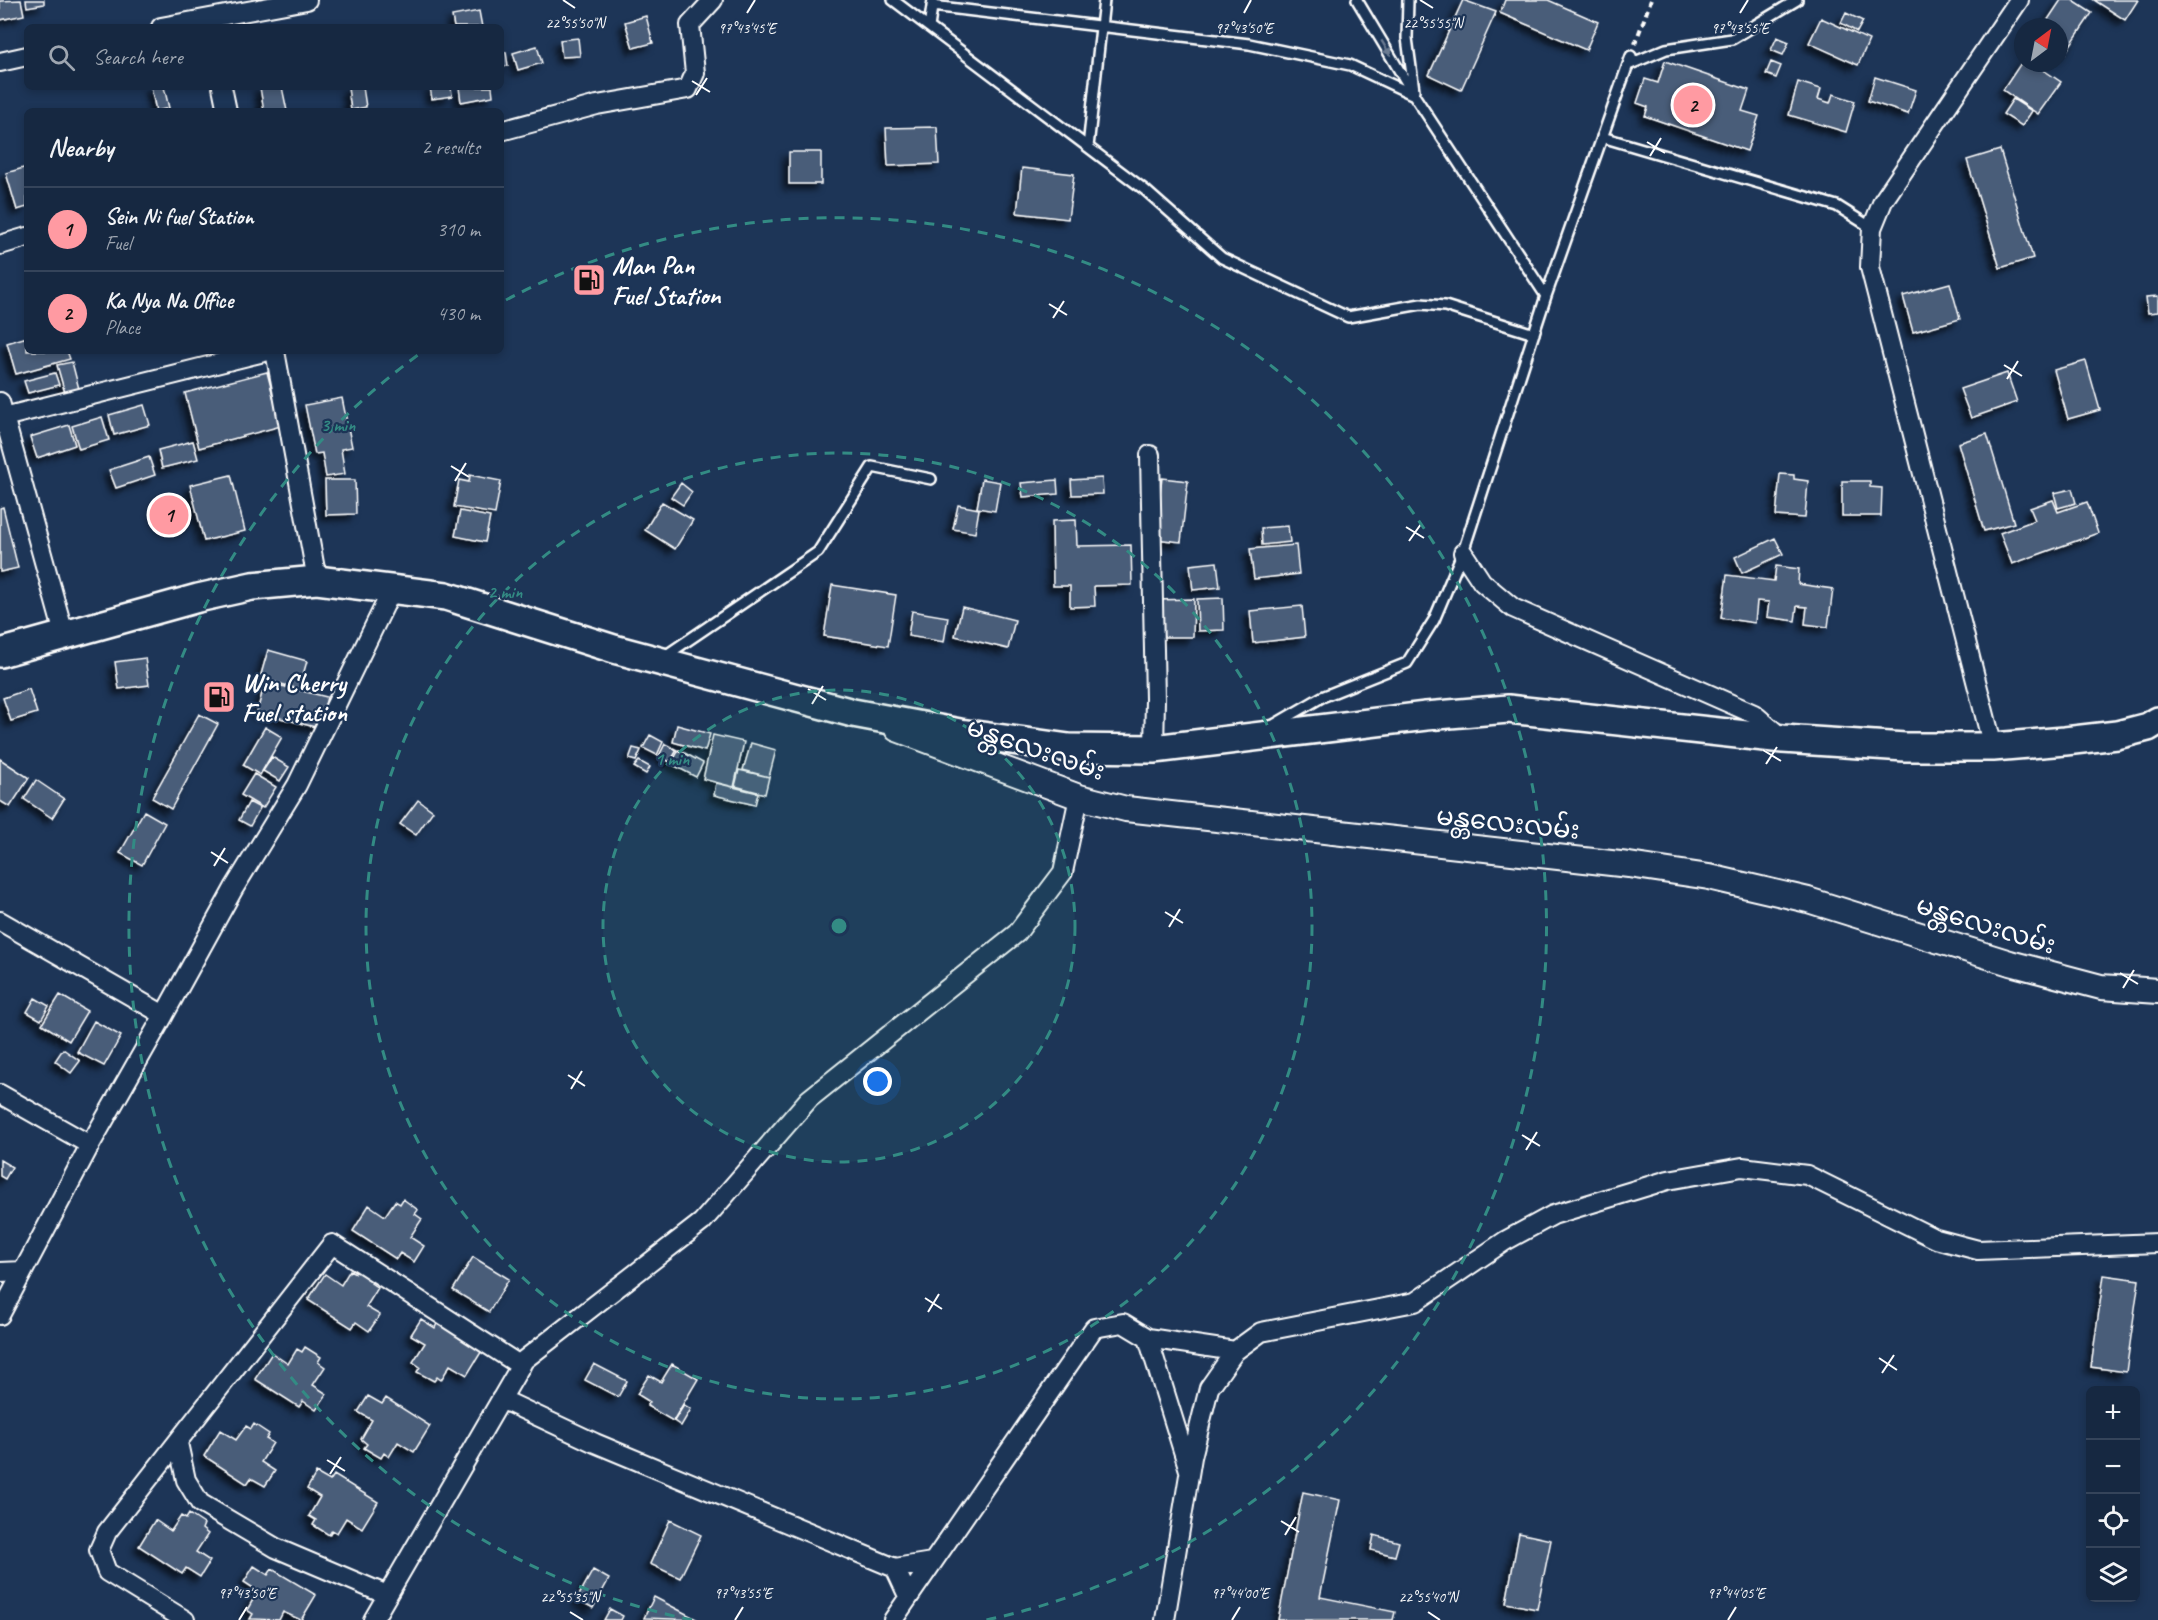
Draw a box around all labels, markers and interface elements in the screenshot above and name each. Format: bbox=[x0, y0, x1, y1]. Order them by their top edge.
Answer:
text: 22°55'50"N bbox=[545, 14, 608, 33]
text: 22°55'55"N bbox=[1403, 14, 1466, 33]
north arrow bbox=[2014, 18, 2068, 72]
text: 97°43'45"E bbox=[718, 19, 778, 38]
text: 97°43'50"E bbox=[1215, 19, 1275, 38]
text: 97°43'55"E bbox=[1711, 19, 1771, 38]
search box bbox=[24, 24, 504, 90]
one-way arrow bbox=[1380, 40, 1391, 56]
icon: search bbox=[45, 41, 78, 74]
text: Search here bbox=[93, 43, 183, 71]
pin: 2 bbox=[1674, 82, 1712, 128]
text: Nearby bbox=[48, 131, 113, 164]
text: 2 results bbox=[421, 135, 480, 160]
text: Sein Ni fuel Station bbox=[105, 203, 254, 231]
text: 1 bbox=[63, 217, 72, 242]
text: 310 m bbox=[437, 217, 480, 242]
text: Fuel bbox=[105, 231, 131, 256]
place label: Man Pan Fuel Station bbox=[612, 249, 722, 312]
fuel station icon: Man Pan Fuel Station bbox=[571, 262, 607, 298]
text: Ka Nya Na Office bbox=[105, 287, 233, 315]
text: 2 bbox=[63, 301, 72, 326]
text: 430 m bbox=[437, 301, 480, 326]
text: Place bbox=[105, 315, 140, 340]
text: 3 min bbox=[321, 414, 356, 436]
pin: 1 bbox=[150, 492, 188, 538]
text: 2 min bbox=[488, 581, 523, 603]
place label: Win Cherry Fuel station bbox=[242, 666, 348, 729]
fuel station icon: Win Cherry Fuel station bbox=[201, 679, 237, 715]
street label: မန္တလေးလမ်း bbox=[961, 709, 1110, 792]
text: 1 min bbox=[655, 748, 690, 770]
street label: မန္တလေးလမ်း bbox=[1434, 798, 1582, 851]
street label: မန္တလေးလမ်း bbox=[1911, 887, 2060, 966]
centre of rings bbox=[829, 916, 849, 936]
your location bbox=[863, 1067, 892, 1096]
map controls bbox=[2086, 1386, 2140, 1602]
button: + bbox=[2086, 1386, 2140, 1440]
button: − bbox=[2086, 1440, 2140, 1494]
button: locate bbox=[2086, 1494, 2140, 1548]
button: layers bbox=[2086, 1548, 2140, 1602]
text: 97°43'50"E bbox=[218, 1584, 278, 1603]
text: 97°43'55"E bbox=[714, 1584, 774, 1603]
text: 97°44'00"E bbox=[1211, 1584, 1271, 1603]
text: 97°44'05"E bbox=[1707, 1584, 1767, 1603]
text: 22°55'35"N bbox=[540, 1588, 603, 1607]
text: 22°55'40"N bbox=[1398, 1588, 1461, 1607]

